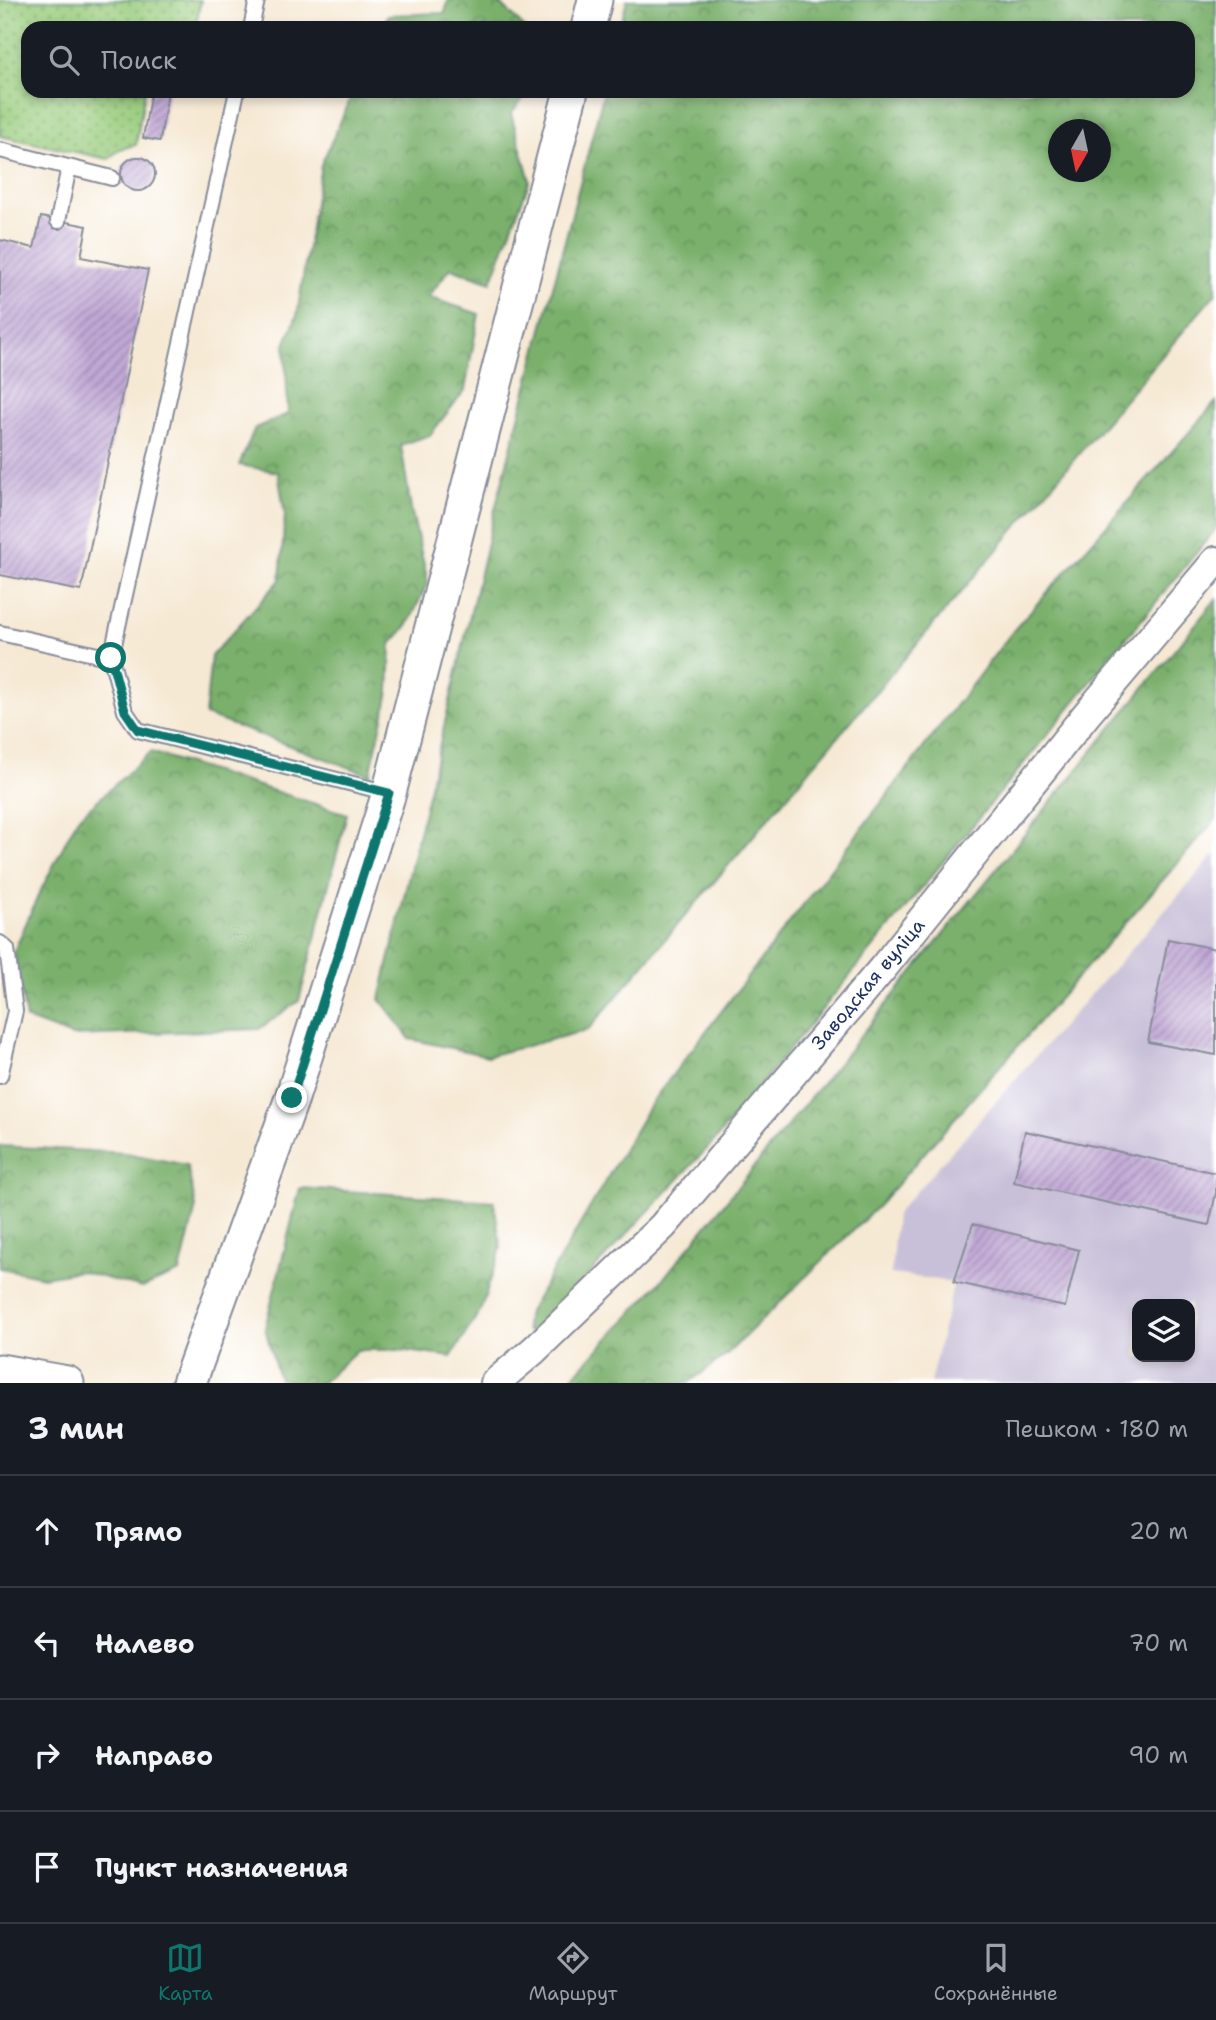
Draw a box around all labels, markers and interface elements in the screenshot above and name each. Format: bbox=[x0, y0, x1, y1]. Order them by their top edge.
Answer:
search box bbox=[21, 21, 1195, 98]
icon: search bbox=[45, 41, 83, 79]
text: Поиск bbox=[101, 42, 177, 77]
north arrow bbox=[1048, 119, 1111, 182]
route start bbox=[95, 642, 126, 673]
street label: Заводская вуліца bbox=[806, 913, 930, 1055]
route end bbox=[276, 1082, 307, 1113]
map controls bbox=[1132, 1299, 1195, 1362]
button: layers bbox=[1132, 1299, 1195, 1362]
text: 3 мин bbox=[28, 1408, 124, 1449]
text: Пешком · 180 m bbox=[1005, 1414, 1188, 1444]
icon: ahead bbox=[28, 1512, 66, 1550]
text: Прямо bbox=[95, 1514, 183, 1549]
text: 20 m bbox=[1129, 1516, 1188, 1546]
icon: left bbox=[28, 1624, 66, 1662]
text: Налево bbox=[95, 1626, 195, 1661]
text: 70 m bbox=[1129, 1628, 1188, 1658]
icon: right bbox=[28, 1736, 66, 1774]
text: Направо bbox=[95, 1738, 213, 1773]
text: 90 m bbox=[1128, 1740, 1188, 1770]
icon: arrive bbox=[28, 1848, 66, 1886]
text: Пункт назначения bbox=[95, 1850, 348, 1885]
tab: Карта bbox=[158, 1939, 213, 2006]
tab: Маршрут bbox=[529, 1939, 617, 2006]
tab: Сохранённые bbox=[934, 1939, 1058, 2006]

